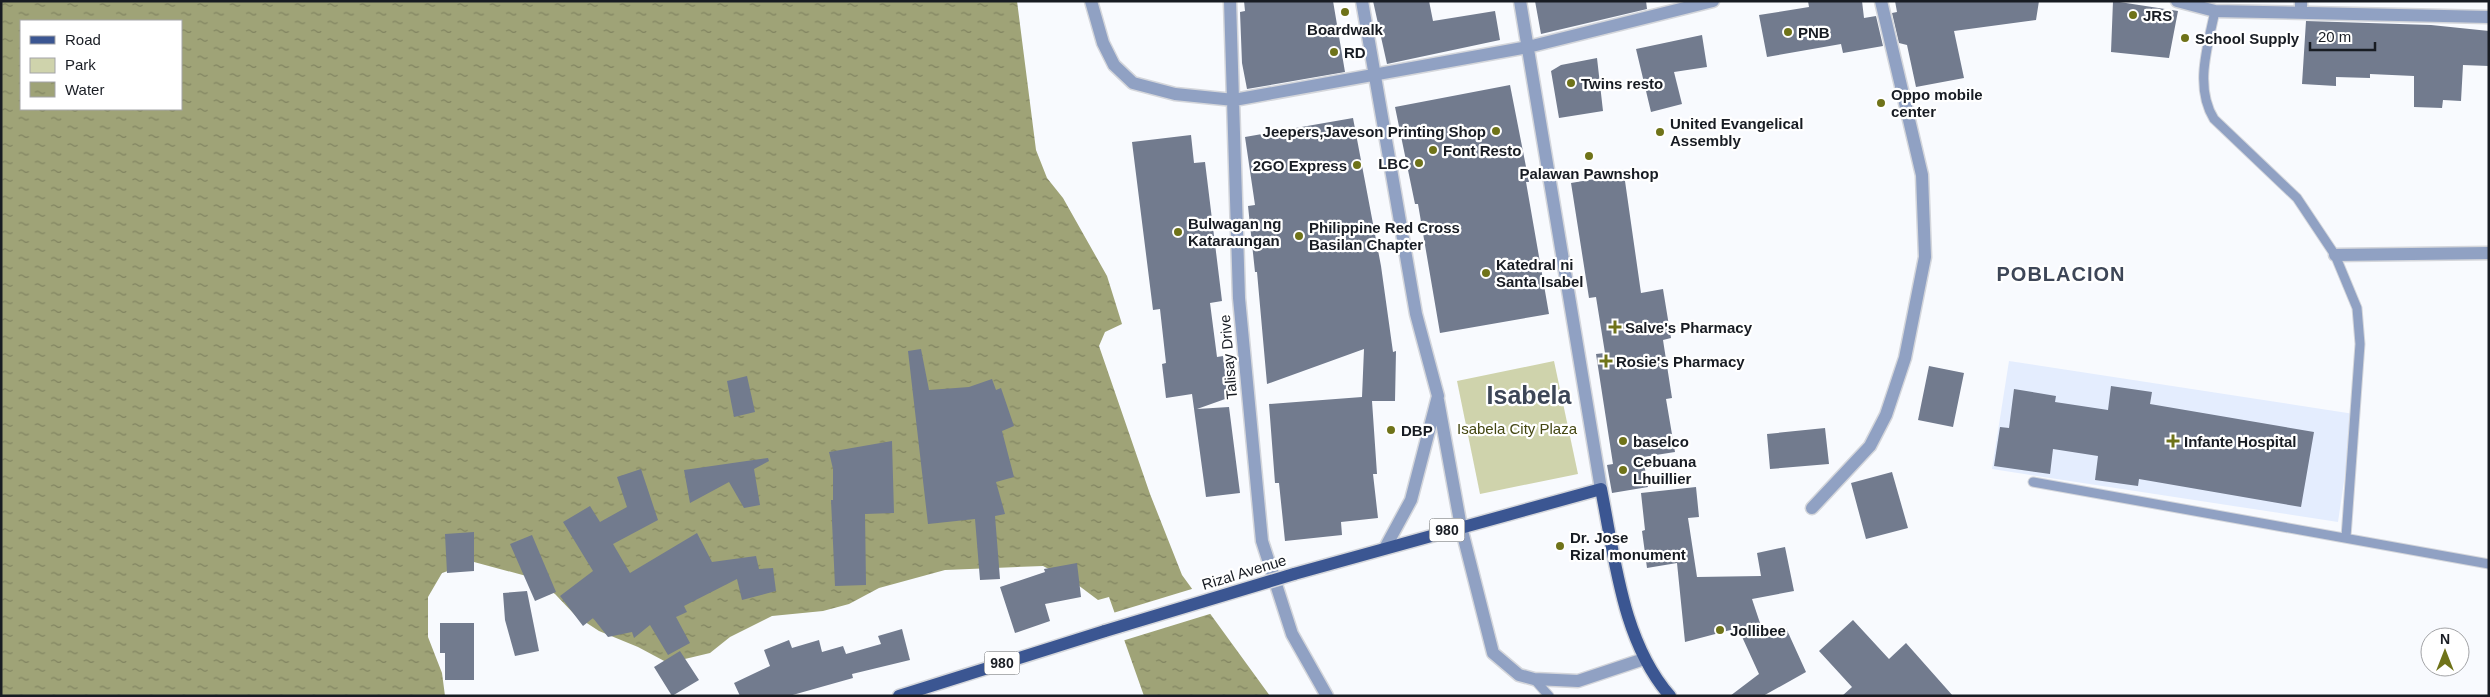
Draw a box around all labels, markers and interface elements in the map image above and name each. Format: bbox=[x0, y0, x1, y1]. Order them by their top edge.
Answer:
marker: Boardwalk bbox=[1339, 6, 1351, 18]
place label: JRS bbox=[2143, 7, 2172, 24]
marker: JRS bbox=[2127, 9, 2139, 21]
legend bbox=[20, 20, 182, 110]
scale bar bbox=[2310, 20, 2375, 52]
place label: Boardwalk bbox=[1307, 21, 1384, 38]
place label: PNB bbox=[1798, 24, 1830, 41]
marker: PNB bbox=[1782, 26, 1794, 38]
text: 20 m bbox=[2318, 28, 2351, 45]
place label: School Supply bbox=[2195, 30, 2300, 47]
text: Road bbox=[65, 31, 101, 48]
marker: School Supply bbox=[2179, 32, 2191, 44]
place label: RD bbox=[1344, 44, 1366, 61]
marker: RD bbox=[1328, 46, 1340, 58]
text: Park bbox=[65, 56, 96, 73]
place label: Twins resto bbox=[1581, 75, 1663, 92]
marker: Twins resto bbox=[1565, 77, 1577, 89]
text: Water bbox=[65, 81, 104, 98]
place label: Oppo mobile center bbox=[1891, 86, 1983, 120]
marker: Oppo mobile center bbox=[1875, 97, 1887, 109]
place label: United Evangelical Assembly bbox=[1670, 115, 1803, 149]
place label: Jeepers,Javeson Printing Shop bbox=[1263, 123, 1486, 140]
marker: Jeepers,Javeson Printing Shop bbox=[1490, 125, 1502, 137]
marker: United Evangelical Assembly bbox=[1654, 126, 1666, 138]
place label: Font Resto bbox=[1443, 142, 1521, 159]
marker: Font Resto bbox=[1427, 144, 1439, 156]
marker: Palawan Pawnshop bbox=[1583, 150, 1595, 162]
place label: LBC bbox=[1378, 155, 1409, 172]
place label: 2GO Express bbox=[1253, 157, 1347, 174]
marker: LBC bbox=[1413, 157, 1425, 169]
marker: 2GO Express bbox=[1351, 159, 1363, 171]
place label: Palawan Pawnshop bbox=[1519, 165, 1659, 182]
place label: Bulwagan ng Kataraungan bbox=[1188, 215, 1281, 249]
place label: Philippine Red Cross Basilan Chapter bbox=[1309, 219, 1460, 253]
marker: Bulwagan ng Kataraungan bbox=[1172, 226, 1184, 238]
marker: Philippine Red Cross Basilan Chapter bbox=[1293, 230, 1305, 242]
place label: Katedral ni Santa Isabel bbox=[1496, 256, 1584, 290]
district label: POBLACION bbox=[1997, 263, 2126, 285]
marker: Katedral ni Santa Isabel bbox=[1480, 267, 1492, 279]
street label: Talisay Drive bbox=[1216, 314, 1240, 400]
place label: Salve's Pharmacy bbox=[1625, 319, 1753, 336]
marker: Salve's Pharmacy bbox=[1609, 321, 1621, 333]
place label: Rosie's Pharmacy bbox=[1616, 353, 1745, 370]
marker: Rosie's Pharmacy bbox=[1600, 355, 1612, 367]
district label: Isabela bbox=[1487, 381, 1572, 409]
park label: Isabela City Plaza bbox=[1457, 420, 1578, 437]
place label: DBP bbox=[1401, 422, 1433, 439]
marker: DBP bbox=[1385, 424, 1397, 436]
place label: baselco bbox=[1633, 433, 1689, 450]
place label: Infante Hospital bbox=[2184, 433, 2297, 450]
marker: Infante Hospital bbox=[2166, 434, 2180, 448]
marker: baselco bbox=[1617, 435, 1629, 447]
place label: Cebuana Lhuillier bbox=[1633, 453, 1697, 487]
marker: Cebuana Lhuillier bbox=[1617, 464, 1629, 476]
road number: 980 bbox=[1430, 518, 1464, 542]
place label: Dr. Jose Rizal monument bbox=[1570, 529, 1686, 563]
marker: Dr. Jose Rizal monument bbox=[1554, 540, 1566, 552]
street label: Rizal Avenue bbox=[1200, 551, 1288, 593]
place label: Jollibee bbox=[1730, 622, 1786, 639]
marker: Jollibee bbox=[1714, 624, 1726, 636]
north arrow bbox=[2420, 627, 2470, 677]
text: N bbox=[2440, 631, 2450, 647]
road number: 980 bbox=[984, 651, 1020, 674]

